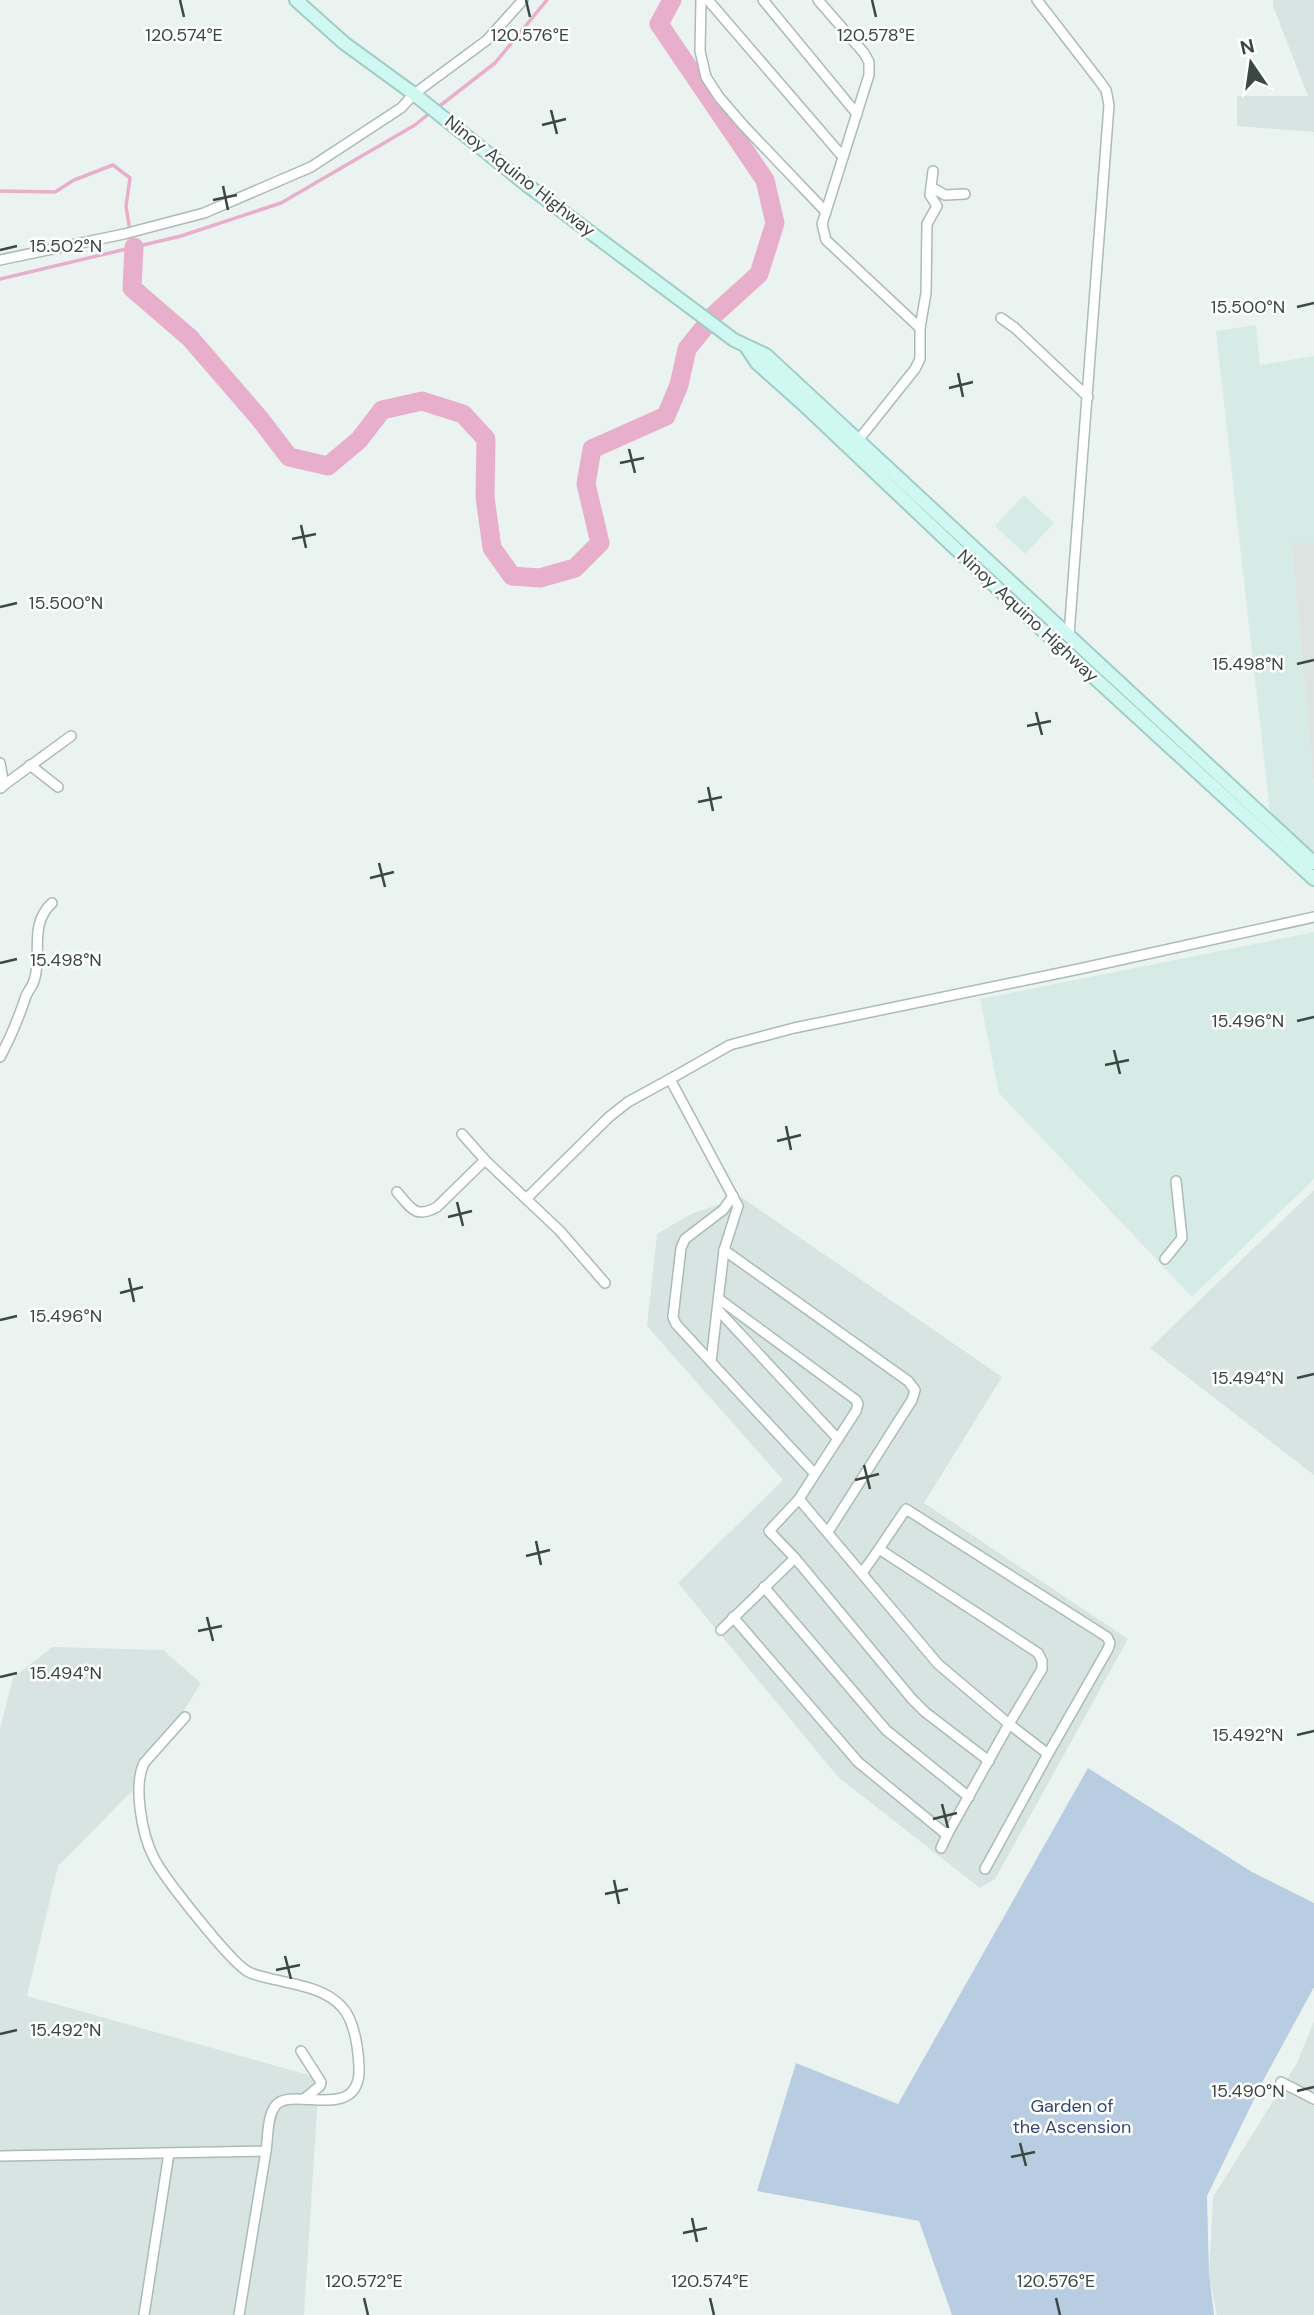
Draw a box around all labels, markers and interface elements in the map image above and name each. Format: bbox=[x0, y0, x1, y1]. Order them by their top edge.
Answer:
text: 120.574°E bbox=[145, 23, 223, 47]
text: 120.576°E bbox=[491, 23, 569, 47]
text: 120.578°E bbox=[837, 23, 915, 47]
north arrow bbox=[1216, 28, 1286, 98]
text: N bbox=[1238, 33, 1257, 61]
street label: Ninoy Aquino Highway bbox=[440, 110, 600, 242]
text: 15.502°N bbox=[30, 234, 102, 258]
text: 15.500°N bbox=[1211, 295, 1285, 319]
street label: Ninoy Aquino Highway bbox=[952, 544, 1104, 688]
text: 15.500°N bbox=[29, 591, 103, 615]
text: 15.498°N bbox=[1212, 652, 1284, 676]
text: 15.498°N bbox=[30, 948, 102, 972]
text: 15.496°N bbox=[1212, 1009, 1284, 1033]
text: 15.496°N bbox=[30, 1304, 102, 1328]
text: 15.494°N bbox=[1212, 1366, 1284, 1390]
text: 15.494°N bbox=[30, 1661, 102, 1685]
text: 15.492°N bbox=[1212, 1723, 1284, 1747]
text: 15.492°N bbox=[30, 2018, 102, 2042]
text: 15.490°N bbox=[1211, 2079, 1285, 2103]
park label: Garden of the Ascension bbox=[1013, 2094, 1131, 2139]
text: 120.572°E bbox=[325, 2269, 403, 2293]
text: 120.574°E bbox=[671, 2269, 749, 2293]
text: 120.576°E bbox=[1017, 2269, 1095, 2293]

